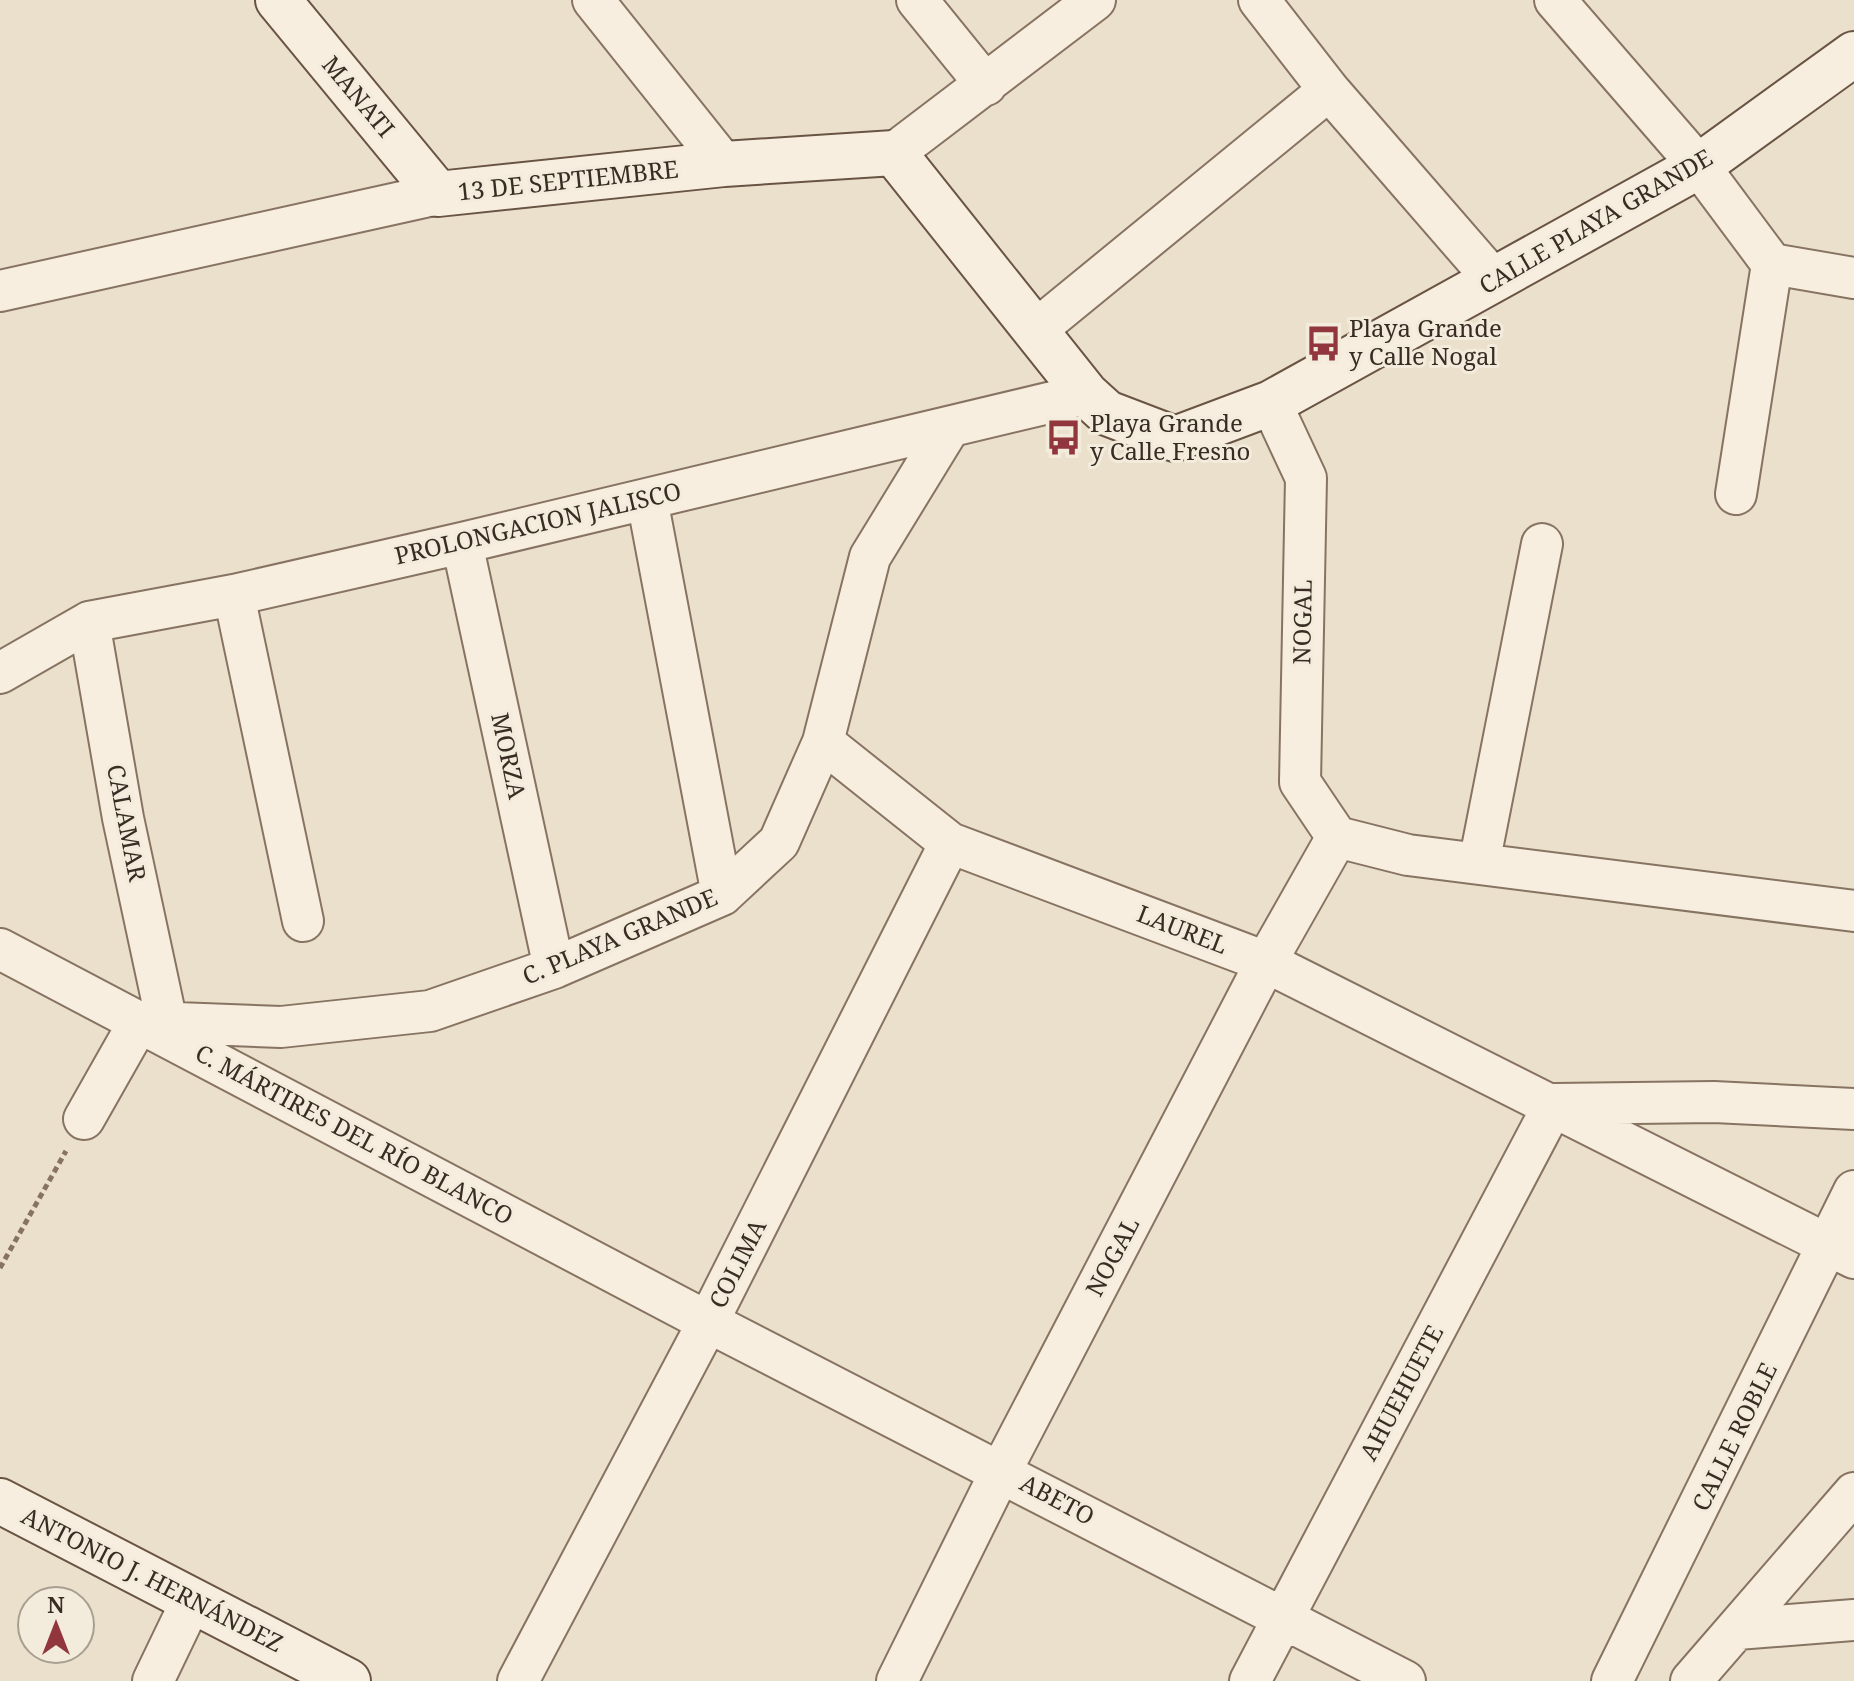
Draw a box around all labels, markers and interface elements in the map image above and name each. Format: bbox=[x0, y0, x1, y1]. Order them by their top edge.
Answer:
street label: MANATI bbox=[315, 48, 403, 144]
street label: CALLE PLAYA GRANDE bbox=[1472, 140, 1718, 301]
street label: 13 DE SEPTIEMBRE bbox=[456, 152, 680, 207]
place label: Playa Grande y Calle Nogal bbox=[1349, 311, 1502, 372]
bus stop icon: Playa Grande y Calle Nogal bbox=[1304, 324, 1342, 362]
place label: Playa Grande y Calle Fresno bbox=[1090, 406, 1250, 467]
bus stop icon: Playa Grande y Calle Fresno bbox=[1045, 419, 1083, 457]
street label: PROLONGACION JALISCO bbox=[391, 474, 684, 572]
street label: NOGAL bbox=[1284, 579, 1319, 665]
street label: MORZA bbox=[484, 710, 535, 802]
street label: CALAMAR bbox=[100, 761, 155, 884]
street label: C. PLAYA GRANDE bbox=[517, 880, 722, 992]
street label: LAUREL bbox=[1133, 896, 1232, 961]
street label: C. MÁRTIRES DEL RÍO BLANCO bbox=[190, 1036, 520, 1232]
street label: NOGAL bbox=[1077, 1211, 1146, 1302]
street label: COLIMA bbox=[700, 1213, 773, 1313]
street label: AHUEHUETE bbox=[1351, 1319, 1450, 1466]
street label: CALLE ROBLE bbox=[1683, 1357, 1784, 1516]
street label: ABETO bbox=[1015, 1465, 1101, 1532]
street label: ANTONIO J. HERNÁNDEZ bbox=[17, 1502, 287, 1658]
north arrow bbox=[16, 1585, 96, 1665]

